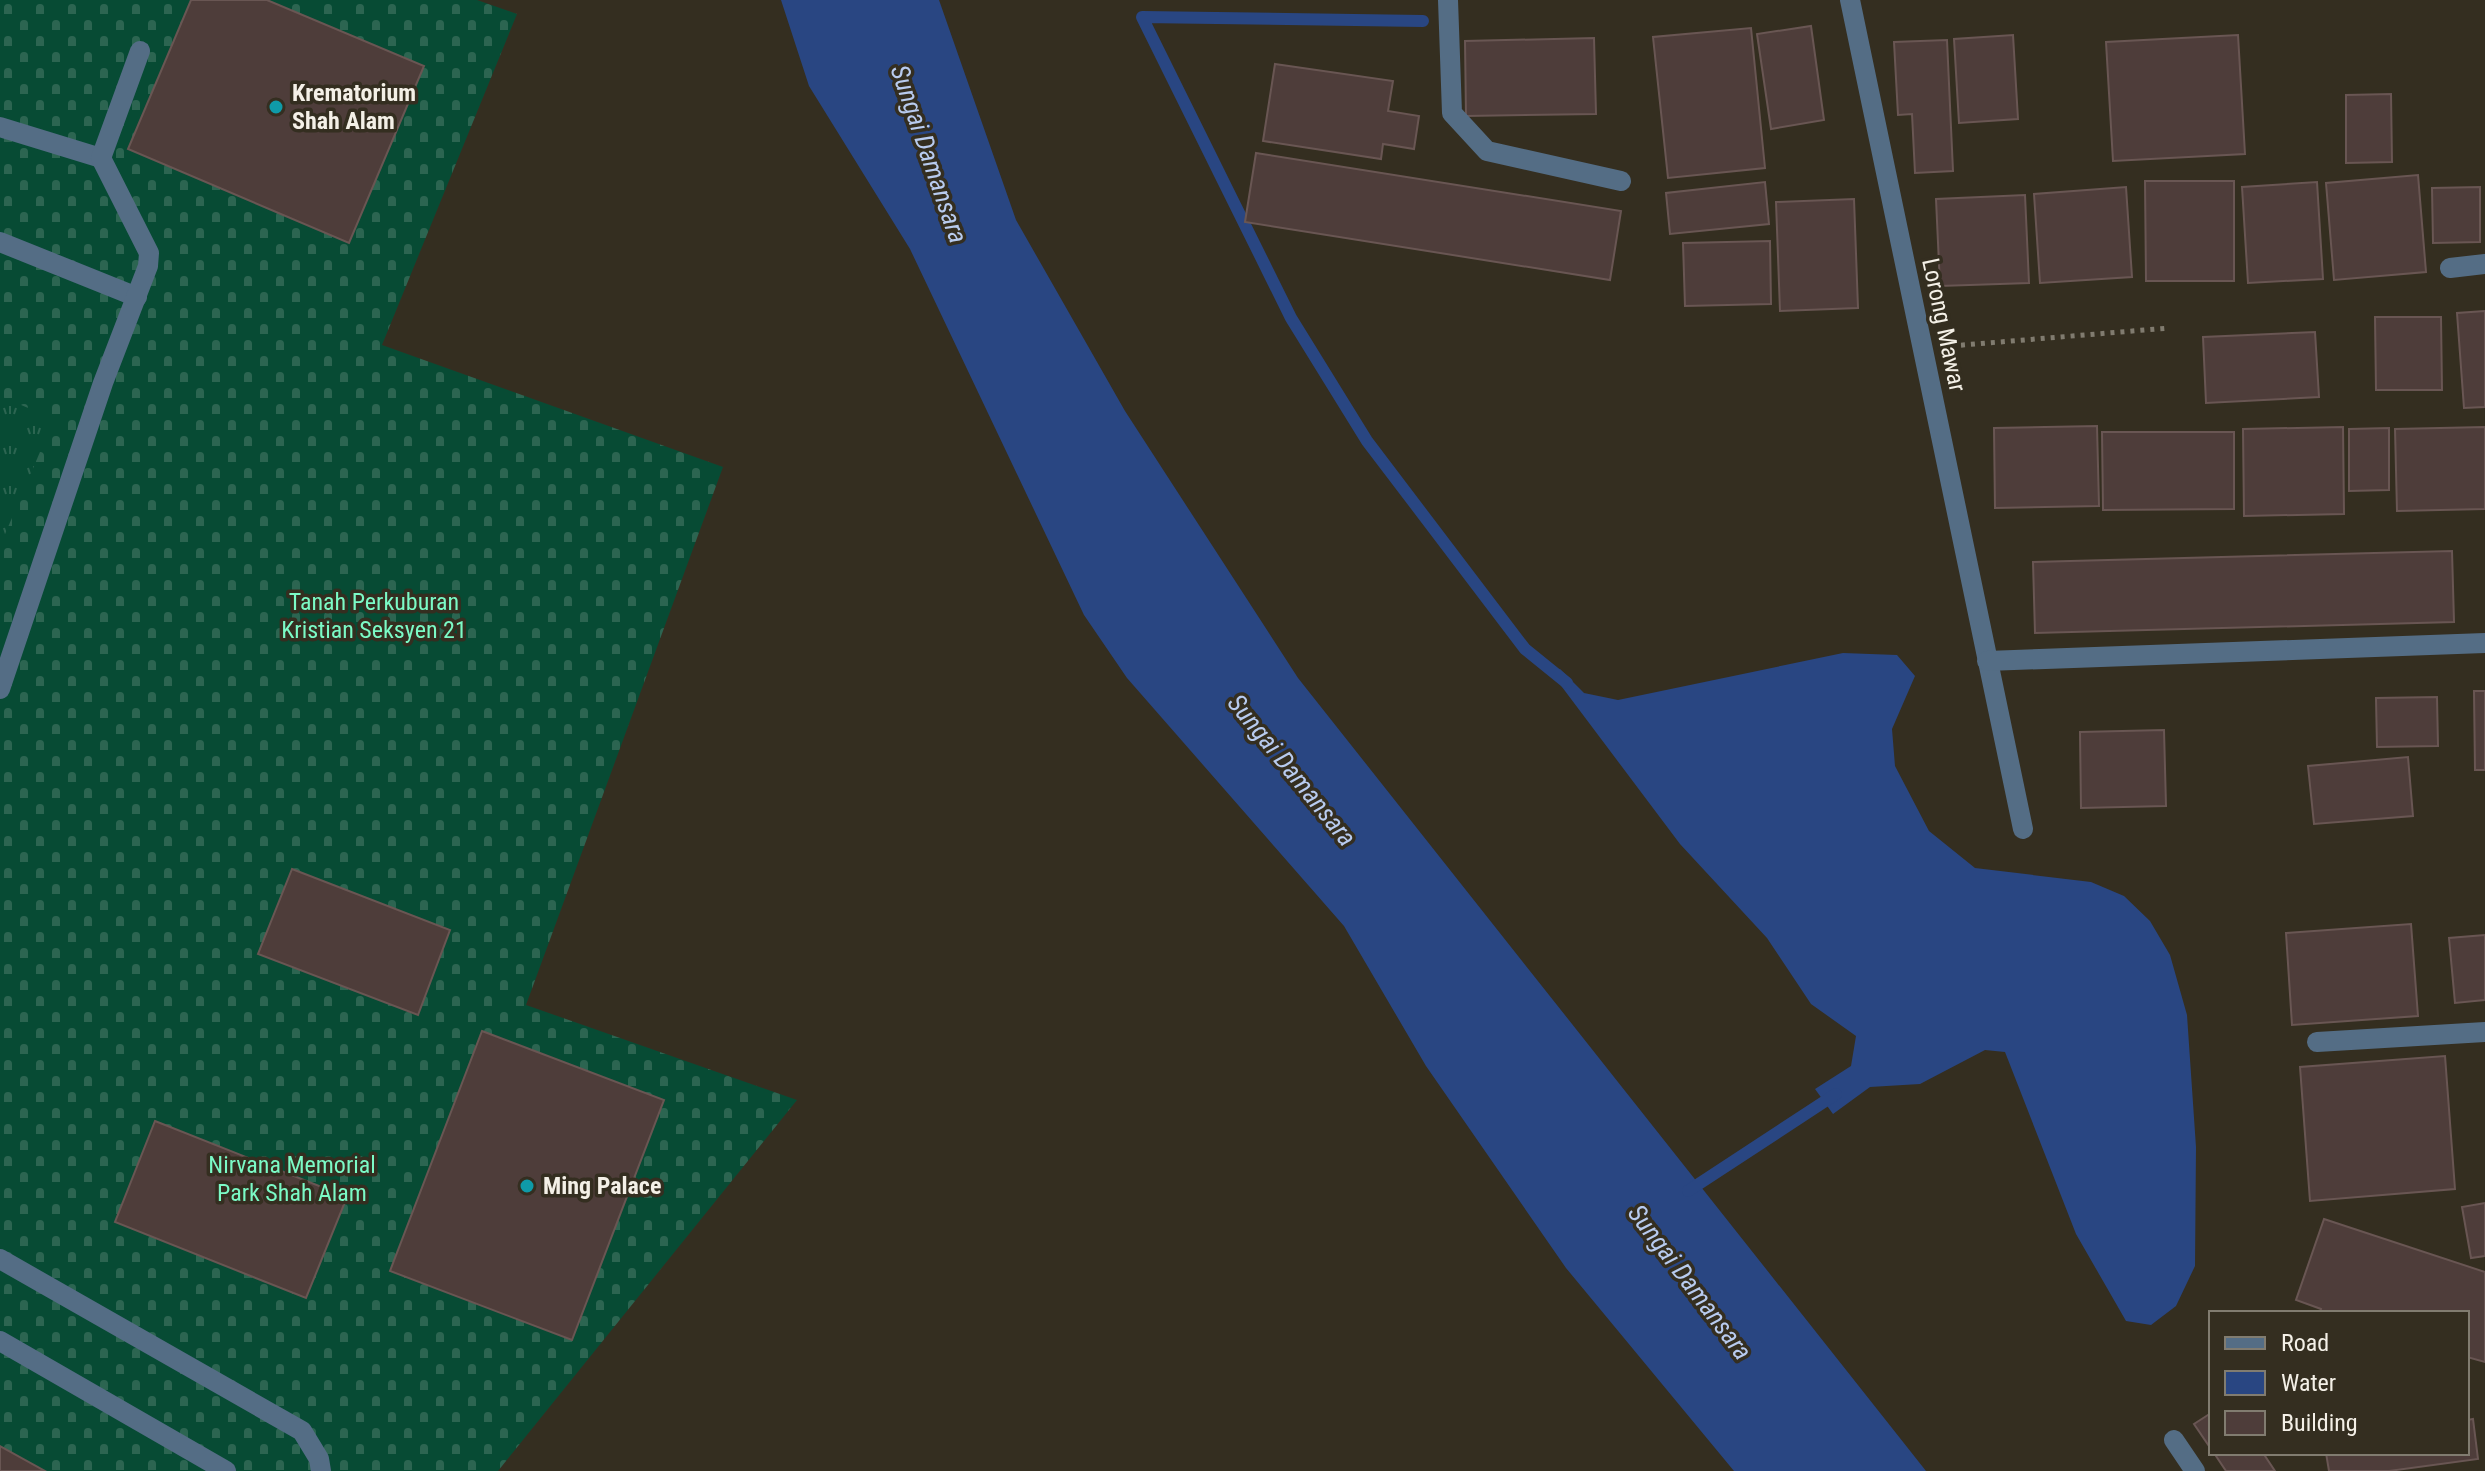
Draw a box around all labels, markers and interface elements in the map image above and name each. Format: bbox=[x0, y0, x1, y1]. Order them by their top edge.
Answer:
water label: Sungai Damansara bbox=[884, 61, 974, 247]
place label: Krematorium Shah Alam bbox=[292, 79, 416, 135]
marker: Krematorium Shah Alam bbox=[267, 98, 285, 116]
street label: Lorong Mawar bbox=[1916, 256, 1972, 394]
park label: Tanah Perkuburan Kristian Seksyen 21 bbox=[281, 588, 467, 644]
water label: Sungai Damansara bbox=[1222, 688, 1362, 852]
park label: Nirvana Memorial Park Shah Alam bbox=[208, 1151, 376, 1207]
place label: Ming Palace bbox=[543, 1172, 661, 1200]
marker: Ming Palace bbox=[518, 1177, 536, 1195]
water label: Sungai Damansara bbox=[1622, 1199, 1758, 1365]
legend bbox=[2209, 1311, 2469, 1455]
text: Road bbox=[2281, 1329, 2329, 1357]
text: Water bbox=[2281, 1369, 2336, 1397]
text: Building bbox=[2281, 1409, 2358, 1437]

